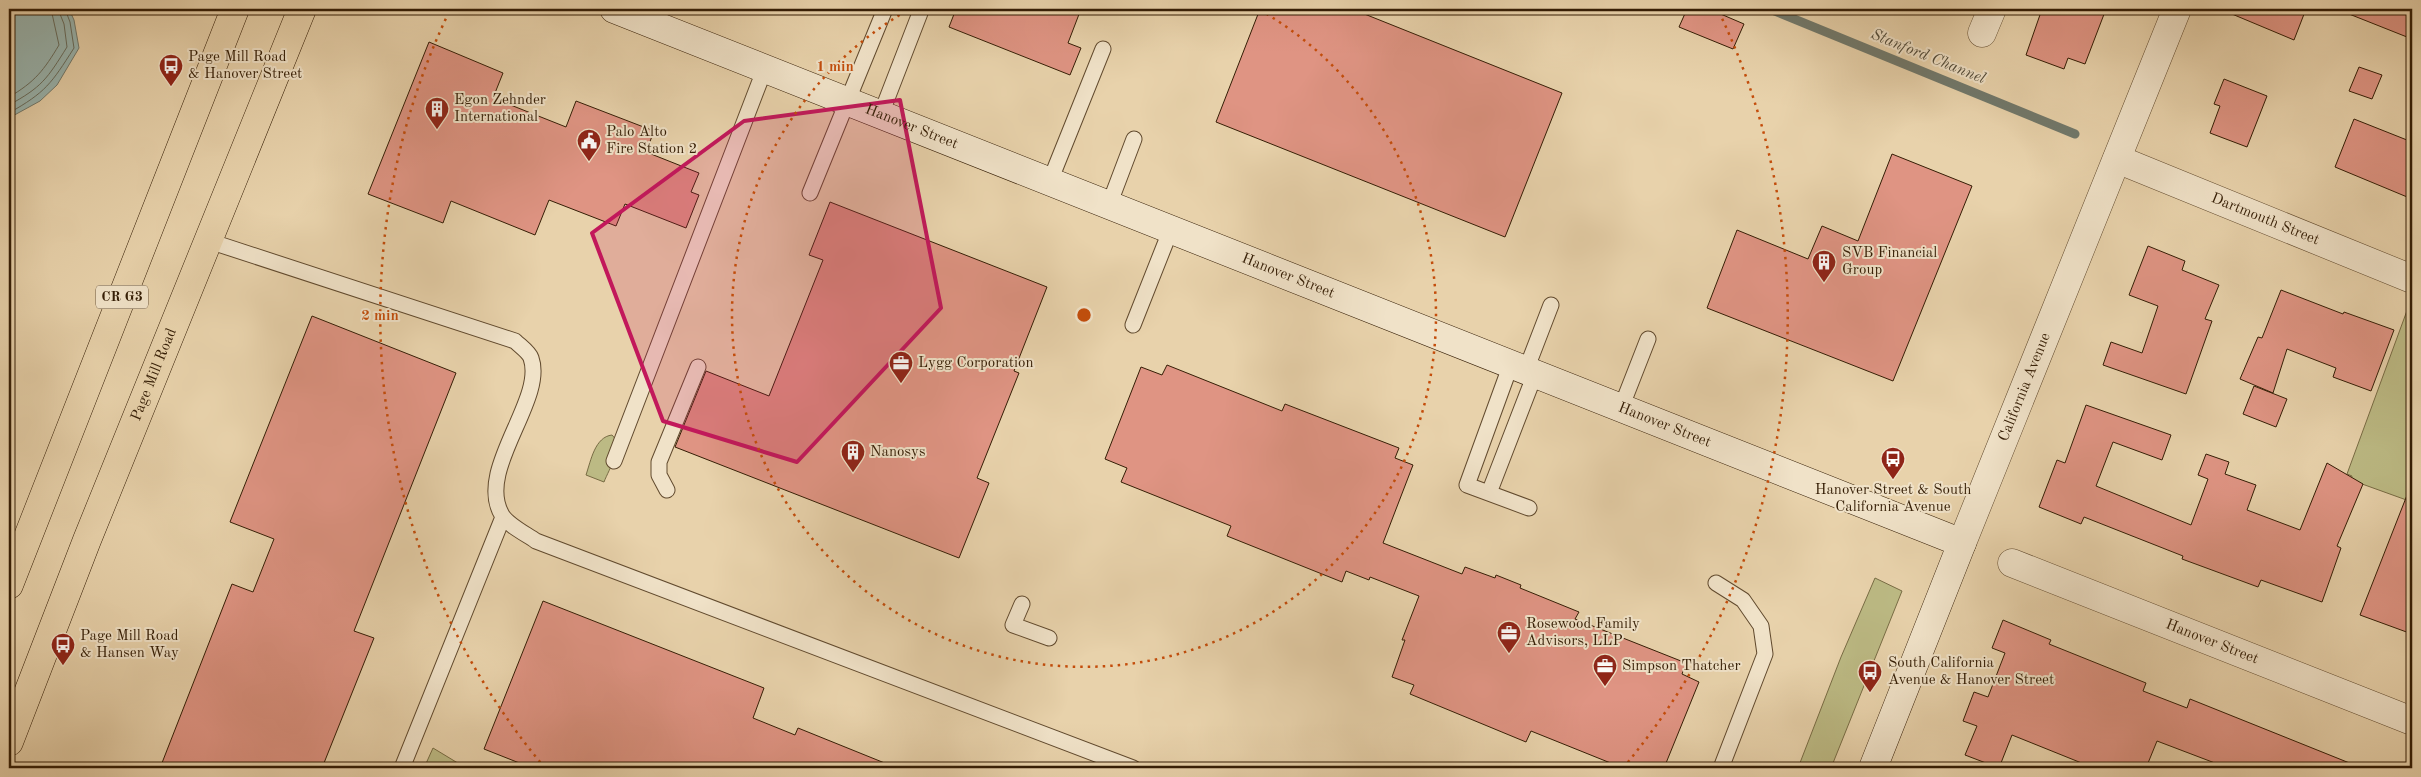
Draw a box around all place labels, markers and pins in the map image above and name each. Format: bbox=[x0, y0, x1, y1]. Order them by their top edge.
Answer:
place label: Page Mill Road & Hanover Street bbox=[188, 50, 302, 82]
bus stop icon: Page Mill Road & Hanover Street bbox=[158, 53, 184, 87]
place label: Egon Zehnder International bbox=[454, 93, 546, 125]
building icon: Egon Zehnder International bbox=[424, 96, 450, 130]
place label: Palo Alto Fire Station 2 bbox=[606, 125, 697, 157]
public building icon: Palo Alto Fire Station 2 bbox=[576, 128, 602, 162]
place label: SVB Financial Group bbox=[1842, 246, 1937, 278]
building icon: SVB Financial Group bbox=[1811, 249, 1837, 283]
centre of rings bbox=[1075, 306, 1093, 324]
office icon: Lygg Corporation bbox=[888, 350, 914, 384]
place label: Lygg Corporation bbox=[918, 356, 1034, 371]
building icon: Nanosys bbox=[840, 439, 866, 473]
place label: Nanosys bbox=[870, 445, 925, 460]
bus stop icon: Hanover Street & South California Avenue bbox=[1880, 446, 1906, 480]
place label: Hanover Street & South California Avenue bbox=[1815, 483, 1971, 515]
place label: Rosewood Family Advisors, LLP bbox=[1526, 617, 1640, 649]
office icon: Rosewood Family Advisors, LLP bbox=[1496, 620, 1522, 654]
place label: Page Mill Road & Hansen Way bbox=[80, 629, 179, 661]
bus stop icon: Page Mill Road & Hansen Way bbox=[50, 632, 76, 666]
office icon: Simpson Thatcher bbox=[1592, 653, 1618, 687]
place label: South California Avenue & Hanover Street bbox=[1888, 656, 2054, 688]
place label: Simpson Thatcher bbox=[1622, 659, 1741, 674]
bus stop icon: South California Avenue & Hanover Street bbox=[1857, 659, 1883, 693]

